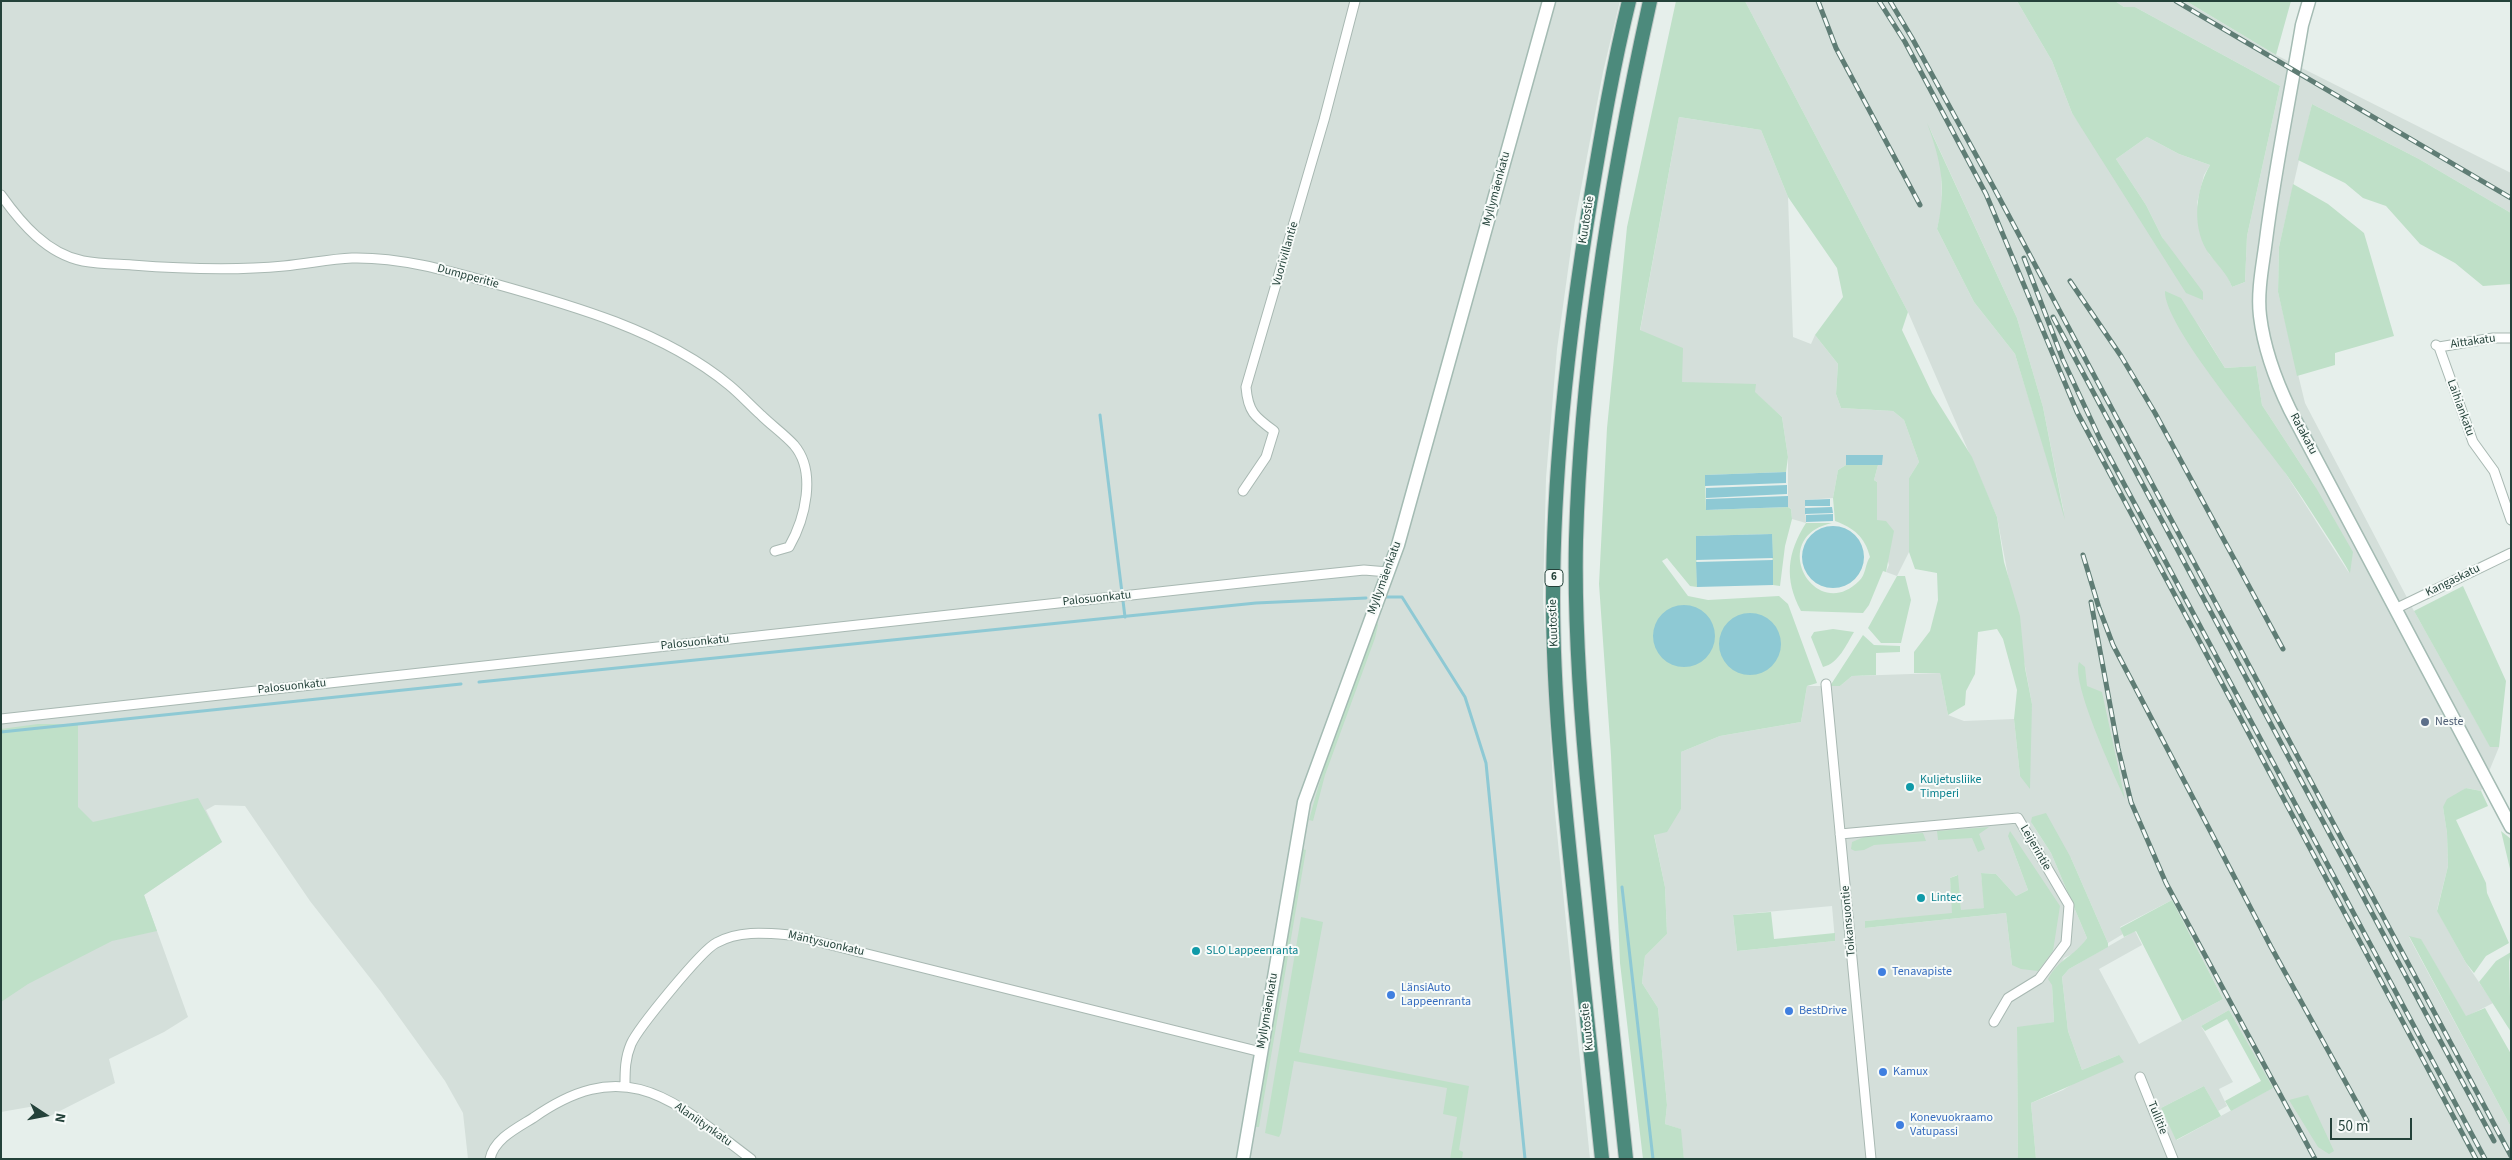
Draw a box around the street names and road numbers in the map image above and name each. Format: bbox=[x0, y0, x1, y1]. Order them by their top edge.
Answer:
street label: Myllymäenkatu bbox=[1480, 150, 1514, 228]
street label: Kuutostie bbox=[1576, 195, 1598, 245]
street label: Vuorivillantie bbox=[1270, 220, 1302, 288]
street label: Dumpperitie bbox=[436, 262, 500, 292]
street label: Aittakatu bbox=[2450, 332, 2496, 352]
street label: Laihiankatu bbox=[2443, 378, 2477, 438]
street label: Ratakatu bbox=[2286, 411, 2320, 457]
street label: Myllymäenkatu bbox=[1365, 539, 1405, 617]
street label: Kangaskatu bbox=[2423, 562, 2483, 600]
road number: 6 bbox=[1545, 570, 1563, 586]
street label: Palosuonkatu bbox=[1062, 588, 1132, 610]
street label: Kuutostie bbox=[1546, 599, 1562, 647]
street label: Palosuonkatu bbox=[660, 632, 730, 654]
street label: Palosuonkatu bbox=[257, 676, 327, 698]
street label: Leijerintie bbox=[2016, 823, 2054, 873]
street label: Toikansuontie bbox=[1839, 885, 1859, 957]
street label: Mäntysuonkatu bbox=[786, 928, 866, 960]
street label: Myllymäenkatu bbox=[1254, 972, 1282, 1050]
street label: Kuutostie bbox=[1578, 1002, 1598, 1052]
street label: Tullitie bbox=[2144, 1099, 2170, 1137]
street label: Alaniitynkatu bbox=[672, 1100, 734, 1150]

